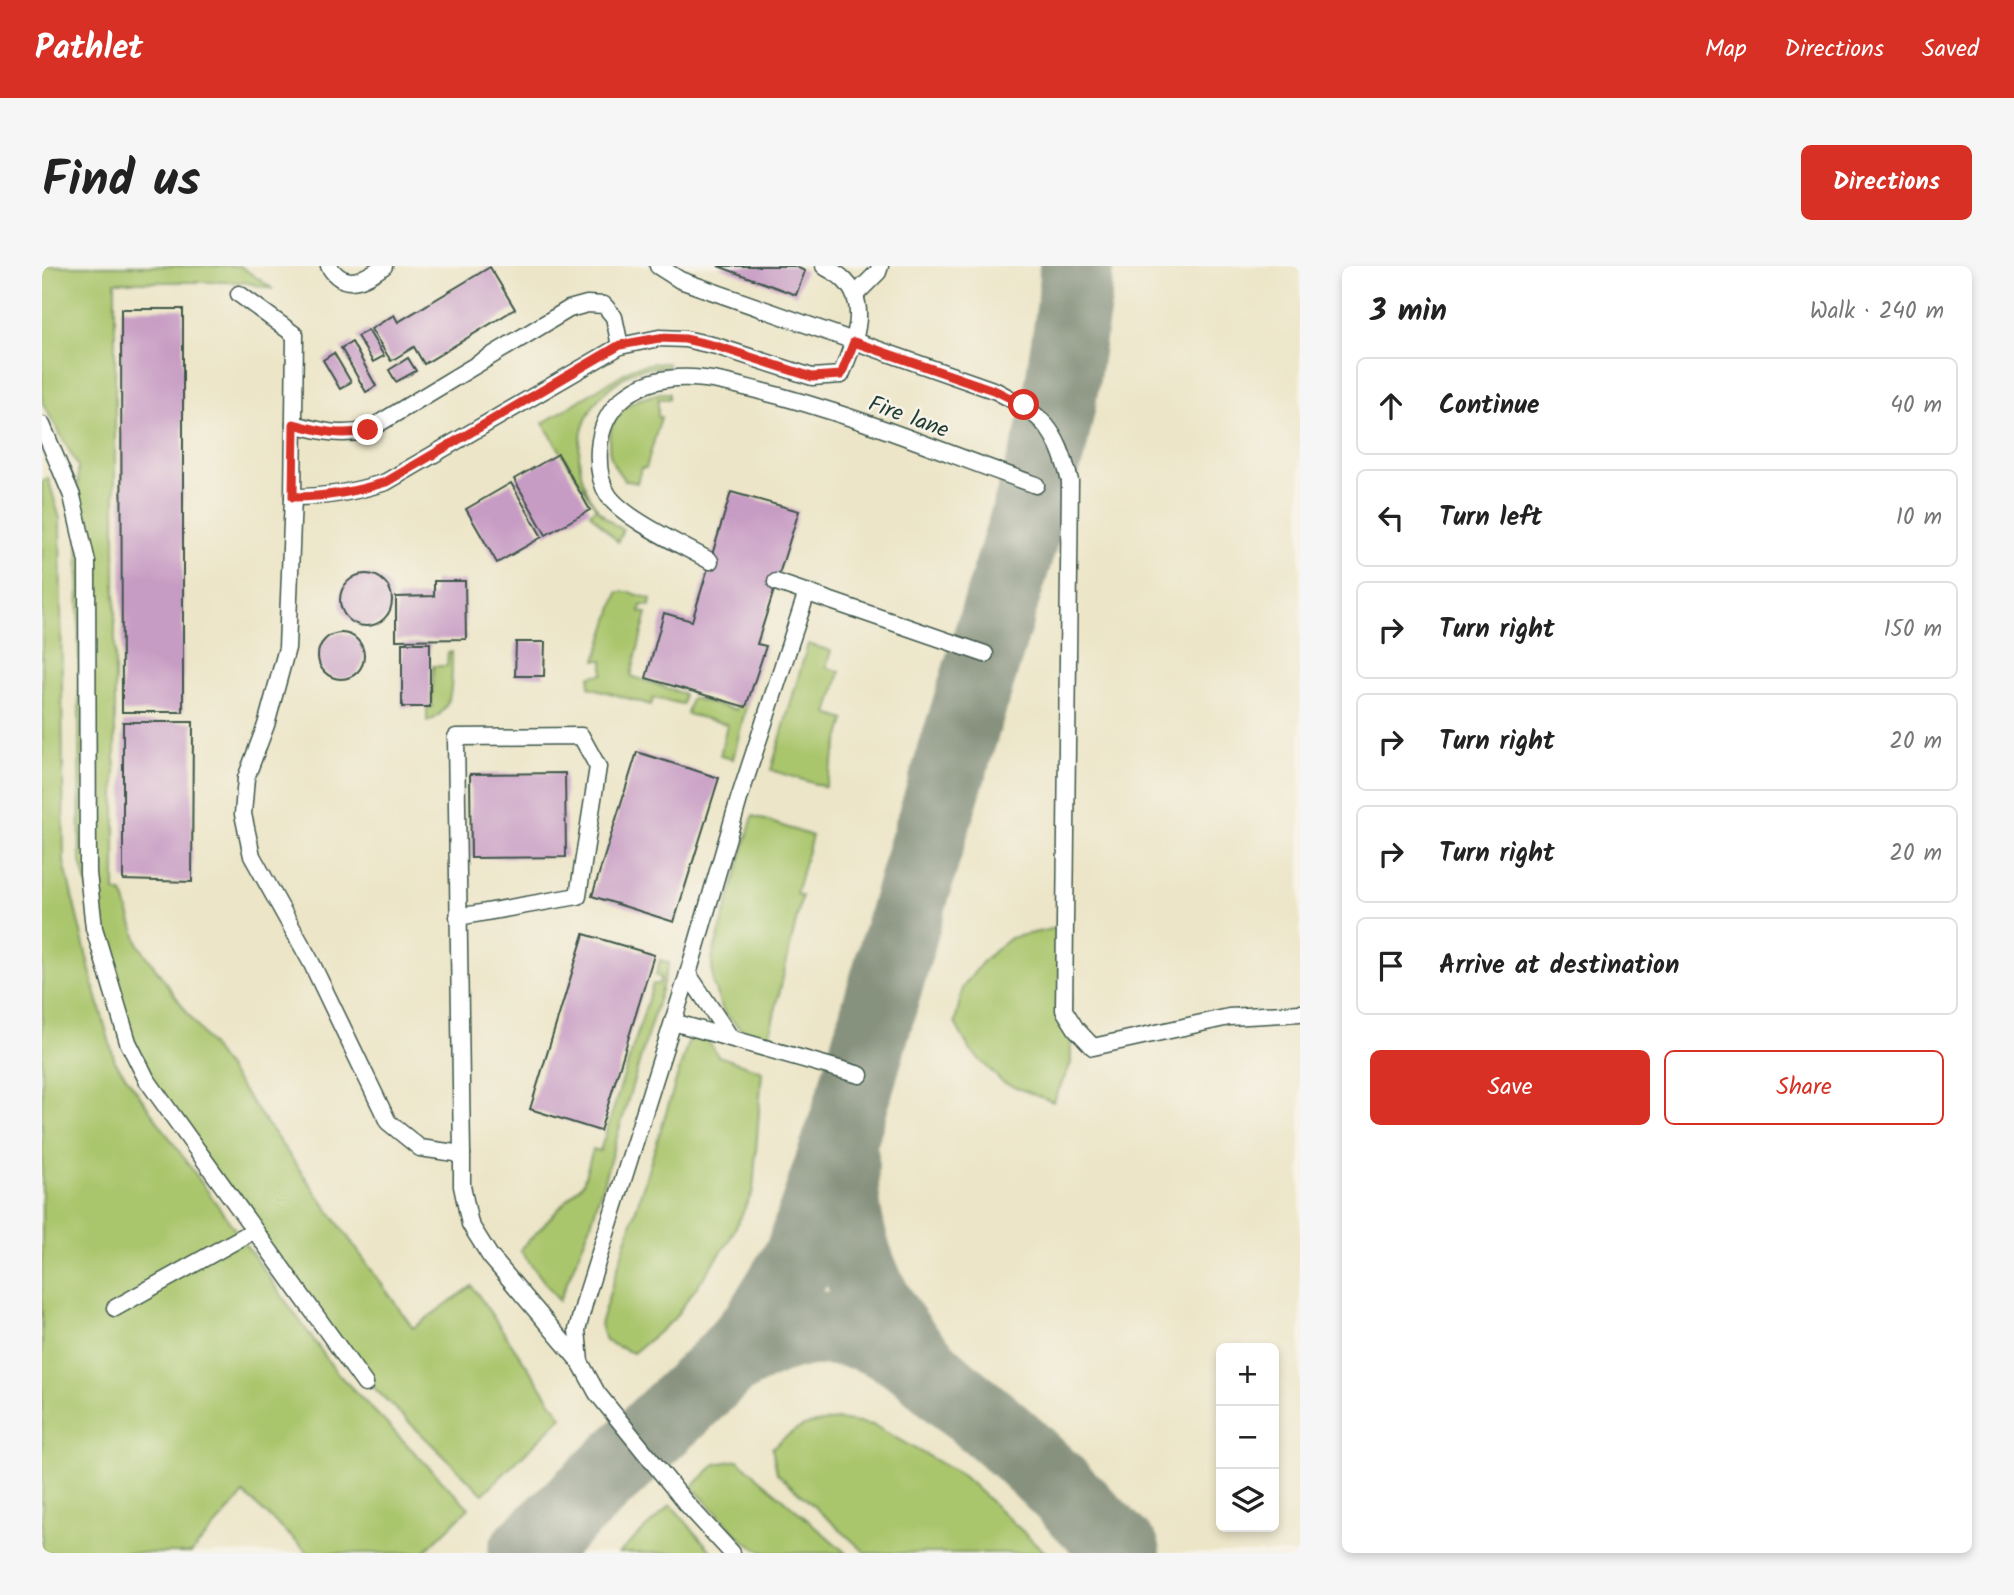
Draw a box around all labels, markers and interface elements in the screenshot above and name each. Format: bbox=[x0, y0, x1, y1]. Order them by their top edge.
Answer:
text: Pathlet bbox=[35, 23, 143, 76]
text: Map bbox=[1705, 30, 1747, 69]
text: Directions bbox=[1785, 30, 1884, 69]
text: Saved bbox=[1922, 30, 1979, 69]
text: Find us bbox=[42, 143, 200, 221]
button: Directions bbox=[1801, 145, 1972, 220]
text: 3 min bbox=[1370, 288, 1447, 336]
text: Walk · 240 m bbox=[1810, 294, 1944, 330]
text: Continue bbox=[1439, 385, 1540, 427]
street label: Fire lane bbox=[863, 387, 954, 449]
icon: ahead bbox=[1372, 387, 1410, 425]
text: 40 m bbox=[1890, 388, 1942, 424]
route start bbox=[1008, 389, 1039, 420]
route end bbox=[352, 414, 383, 445]
text: Turn left bbox=[1439, 497, 1542, 539]
icon: left bbox=[1372, 499, 1410, 537]
text: 10 m bbox=[1896, 500, 1942, 536]
text: Turn right bbox=[1439, 609, 1555, 651]
icon: right bbox=[1372, 611, 1410, 649]
text: 150 m bbox=[1883, 612, 1942, 648]
text: Turn right bbox=[1439, 721, 1555, 763]
icon: right bbox=[1372, 723, 1410, 761]
text: 20 m bbox=[1890, 724, 1942, 760]
text: Turn right bbox=[1439, 833, 1555, 875]
icon: right bbox=[1372, 835, 1410, 873]
text: 20 m bbox=[1890, 836, 1942, 872]
text: Arrive at destination bbox=[1439, 945, 1679, 987]
icon: arrive bbox=[1372, 947, 1410, 985]
button: Save bbox=[1370, 1050, 1650, 1125]
button: Share bbox=[1664, 1050, 1944, 1125]
map controls bbox=[1216, 1343, 1279, 1532]
button: + bbox=[1216, 1343, 1279, 1406]
button: − bbox=[1216, 1406, 1279, 1469]
button: layers bbox=[1216, 1469, 1279, 1532]

